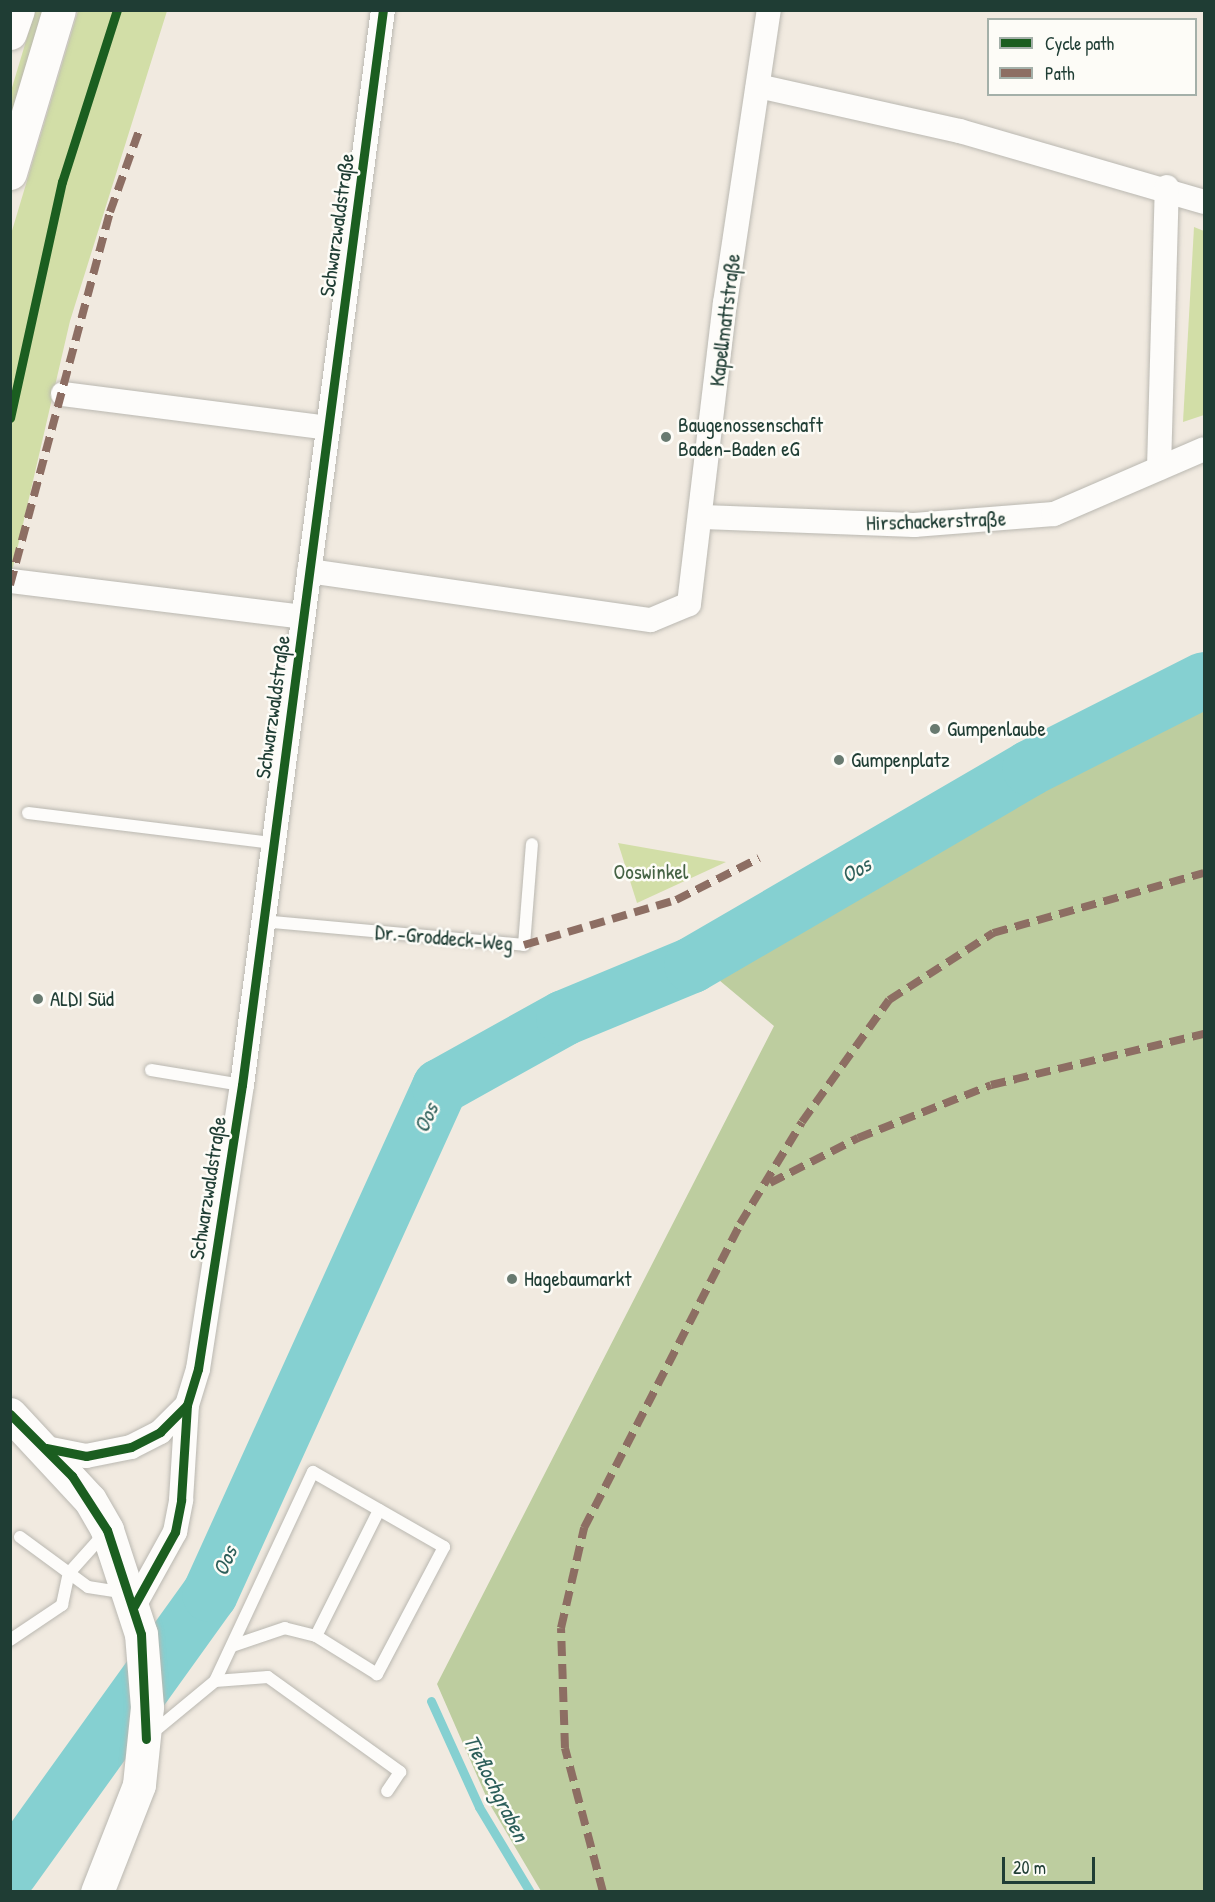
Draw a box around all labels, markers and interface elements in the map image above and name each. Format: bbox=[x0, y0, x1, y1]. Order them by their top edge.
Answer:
legend bbox=[987, 18, 1197, 96]
text: Cycle path bbox=[1045, 31, 1114, 56]
text: Path bbox=[1045, 61, 1074, 86]
street label: Schwarzwaldstraße bbox=[314, 152, 360, 298]
street label: Kapellmattstraße bbox=[704, 252, 746, 388]
place label: Baugenossenschaft Baden-Baden eG bbox=[678, 412, 823, 462]
marker: Baugenossenschaft Baden-Baden eG bbox=[659, 430, 673, 444]
street label: Hirschackerstraße bbox=[865, 506, 1007, 536]
street label: Schwarzwaldstraße bbox=[250, 634, 296, 780]
place label: Gumpenlaube bbox=[947, 716, 1046, 742]
marker: Gumpenlaube bbox=[928, 722, 942, 736]
place label: Gumpenplatz bbox=[851, 747, 950, 773]
marker: Gumpenplatz bbox=[832, 753, 846, 767]
water label: Oos bbox=[837, 851, 875, 889]
park label: Ooswinkel bbox=[614, 859, 688, 885]
street label: Dr.-Groddeck-Weg bbox=[374, 919, 514, 957]
place label: ALDI Süd bbox=[50, 986, 114, 1012]
marker: ALDI Süd bbox=[31, 992, 45, 1006]
water label: Oos bbox=[408, 1099, 444, 1137]
street label: Schwarzwaldstraße bbox=[184, 1115, 232, 1261]
place label: Hagebaumarkt bbox=[524, 1266, 632, 1292]
marker: Hagebaumarkt bbox=[505, 1272, 519, 1286]
water label: Oos bbox=[207, 1542, 243, 1580]
water label: Tieflochgraben bbox=[458, 1730, 534, 1846]
scale bar bbox=[1005, 1845, 1098, 1883]
text: 20 m bbox=[1013, 1855, 1046, 1880]

